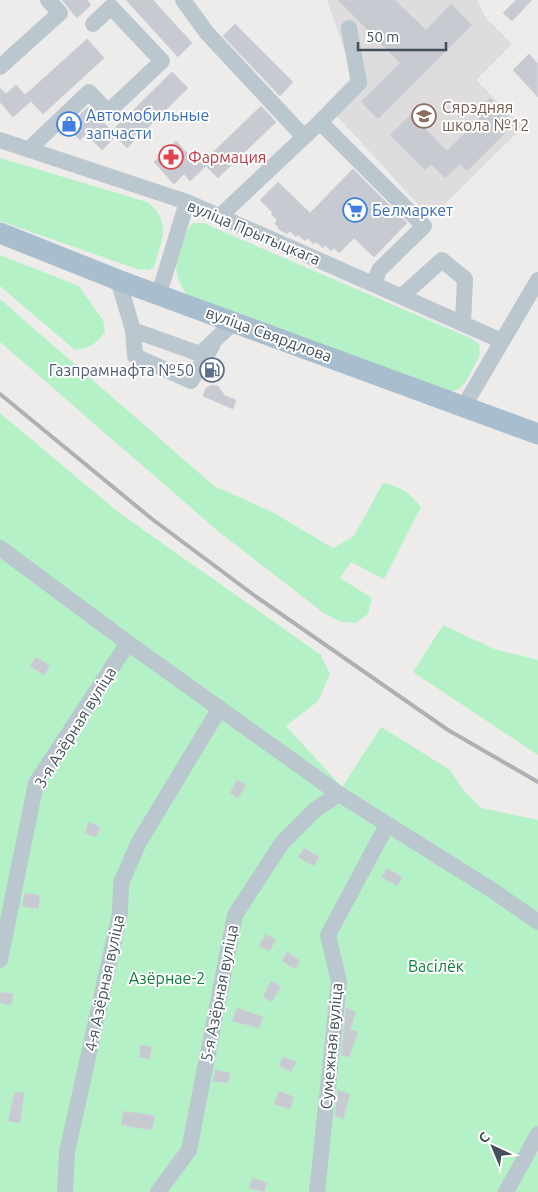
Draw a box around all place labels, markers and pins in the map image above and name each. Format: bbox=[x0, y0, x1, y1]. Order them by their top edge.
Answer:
place label: Сярэдняя школа №12 bbox=[442, 98, 529, 134]
school or university icon: Сярэдняя школа №12 bbox=[411, 103, 437, 129]
place label: Автомобильные запчасти bbox=[86, 106, 209, 142]
shop icon: Автомобильные запчасти bbox=[56, 111, 82, 137]
pharmacy icon: Фармация bbox=[158, 144, 184, 170]
place label: Фармация bbox=[188, 148, 266, 166]
supermarket icon: Белмаркет bbox=[342, 197, 368, 223]
place label: Белмаркет bbox=[372, 201, 453, 219]
fuel station icon: Газпрамнафта №50 bbox=[199, 357, 225, 383]
place label: Газпрамнафта №50 bbox=[49, 361, 194, 379]

